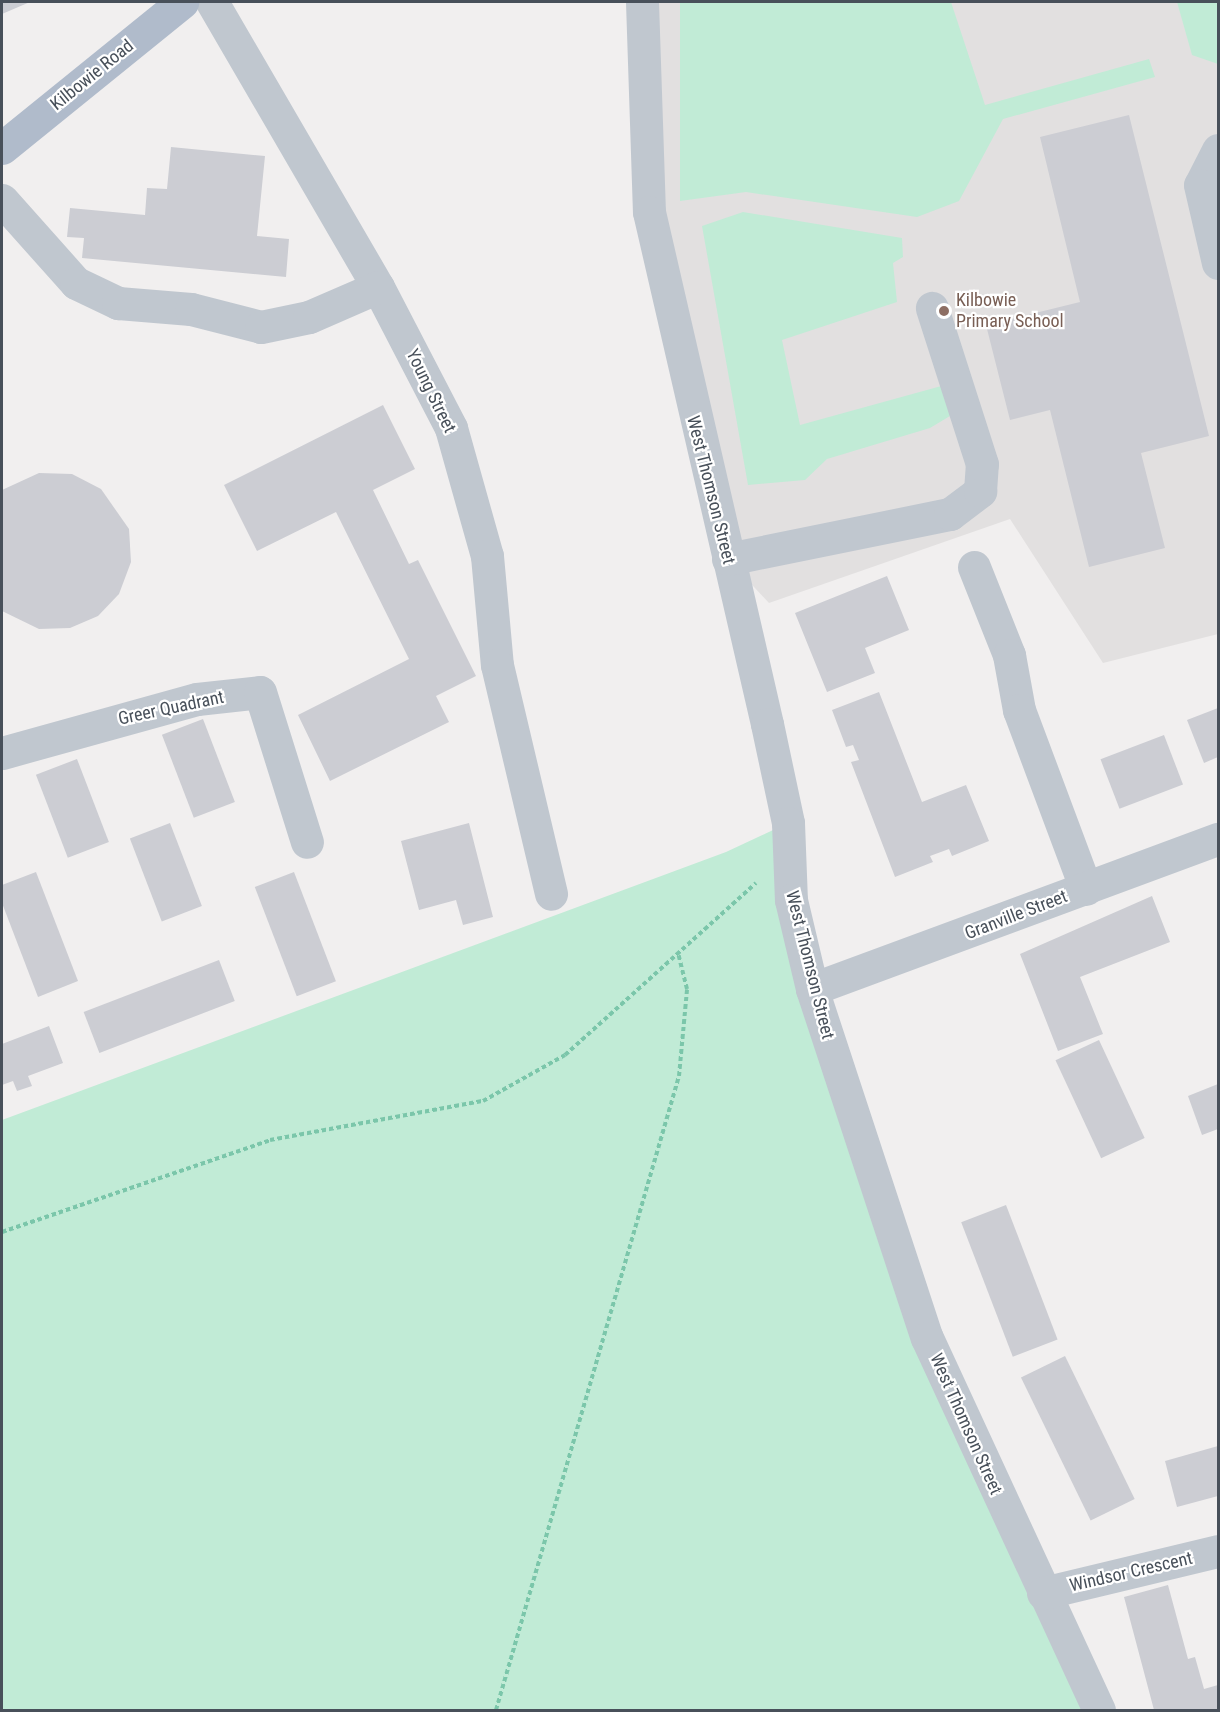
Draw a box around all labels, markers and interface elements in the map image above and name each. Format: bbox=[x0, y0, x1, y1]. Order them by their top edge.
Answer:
street label: Kilbowie Road bbox=[46, 35, 138, 115]
place label: Kilbowie Primary School bbox=[956, 290, 1064, 332]
marker: Kilbowie Primary School bbox=[937, 304, 951, 318]
street label: Young Street bbox=[401, 346, 461, 436]
street label: West Thomson Street bbox=[682, 413, 740, 567]
street label: Greer Quadrant bbox=[116, 686, 226, 730]
street label: Granville Street bbox=[962, 886, 1070, 944]
street label: West Thomson Street bbox=[781, 888, 839, 1042]
street label: West Thomson Street bbox=[925, 1350, 1007, 1498]
street label: Windsor Crescent bbox=[1068, 1547, 1194, 1597]

